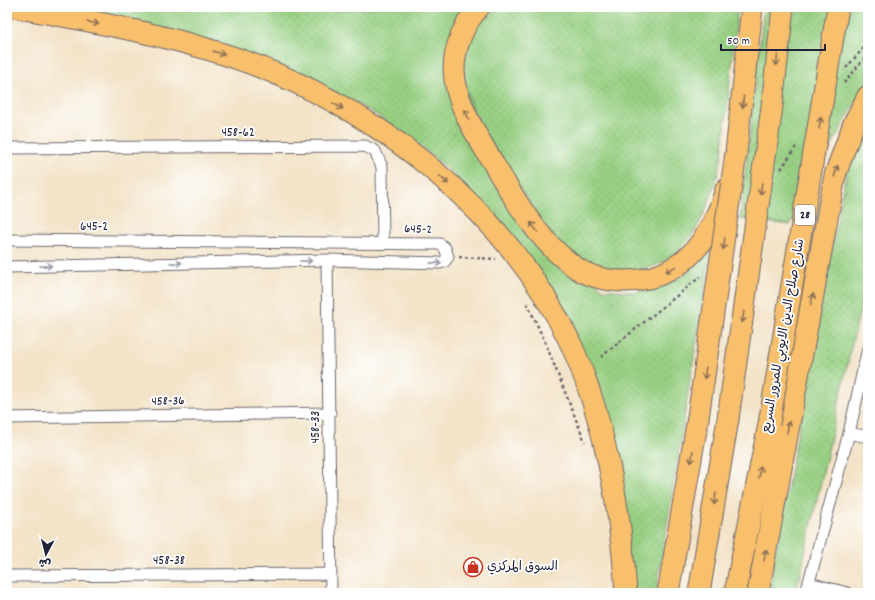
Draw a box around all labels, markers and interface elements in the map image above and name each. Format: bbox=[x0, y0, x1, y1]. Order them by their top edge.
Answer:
one-way arrow bbox=[86, 19, 99, 27]
scale bar bbox=[721, 26, 825, 52]
text: 50 m bbox=[727, 33, 750, 50]
one-way arrow bbox=[213, 50, 226, 57]
one-way arrow bbox=[774, 53, 781, 66]
one-way arrow bbox=[739, 95, 746, 108]
one-way arrow bbox=[332, 102, 344, 110]
one-way arrow bbox=[463, 110, 470, 122]
one-way arrow bbox=[816, 117, 824, 130]
street label: 458-62 bbox=[221, 124, 255, 143]
one-way arrow bbox=[833, 165, 840, 178]
one-way arrow bbox=[439, 176, 449, 185]
one-way arrow bbox=[757, 182, 765, 195]
road number: 28 bbox=[795, 205, 815, 225]
street label: 645-2 bbox=[80, 218, 108, 237]
street label: 645-2 bbox=[404, 220, 432, 240]
one-way arrow bbox=[530, 221, 538, 232]
one-way arrow bbox=[720, 237, 728, 250]
street label: شارع صلاح الدين الايوبي للمرور السريع bbox=[758, 237, 810, 435]
one-way arrow bbox=[299, 257, 312, 264]
one-way arrow bbox=[169, 259, 182, 267]
one-way arrow bbox=[429, 259, 442, 267]
one-way arrow bbox=[39, 262, 52, 270]
one-way arrow bbox=[666, 266, 678, 274]
one-way arrow bbox=[808, 293, 816, 306]
one-way arrow bbox=[739, 311, 747, 324]
one-way arrow bbox=[701, 366, 709, 379]
street label: 458-36 bbox=[151, 392, 185, 412]
street label: 458-33 bbox=[307, 411, 326, 443]
one-way arrow bbox=[784, 421, 792, 434]
one-way arrow bbox=[687, 450, 695, 463]
one-way arrow bbox=[756, 466, 764, 479]
one-way arrow bbox=[711, 492, 719, 505]
north arrow bbox=[26, 534, 66, 574]
one-way arrow bbox=[761, 549, 769, 562]
street label: 458-38 bbox=[153, 552, 185, 571]
text: ش bbox=[38, 553, 52, 571]
shop icon: السوق المركزي bbox=[462, 556, 484, 578]
place label: السوق المركزي bbox=[487, 558, 558, 577]

